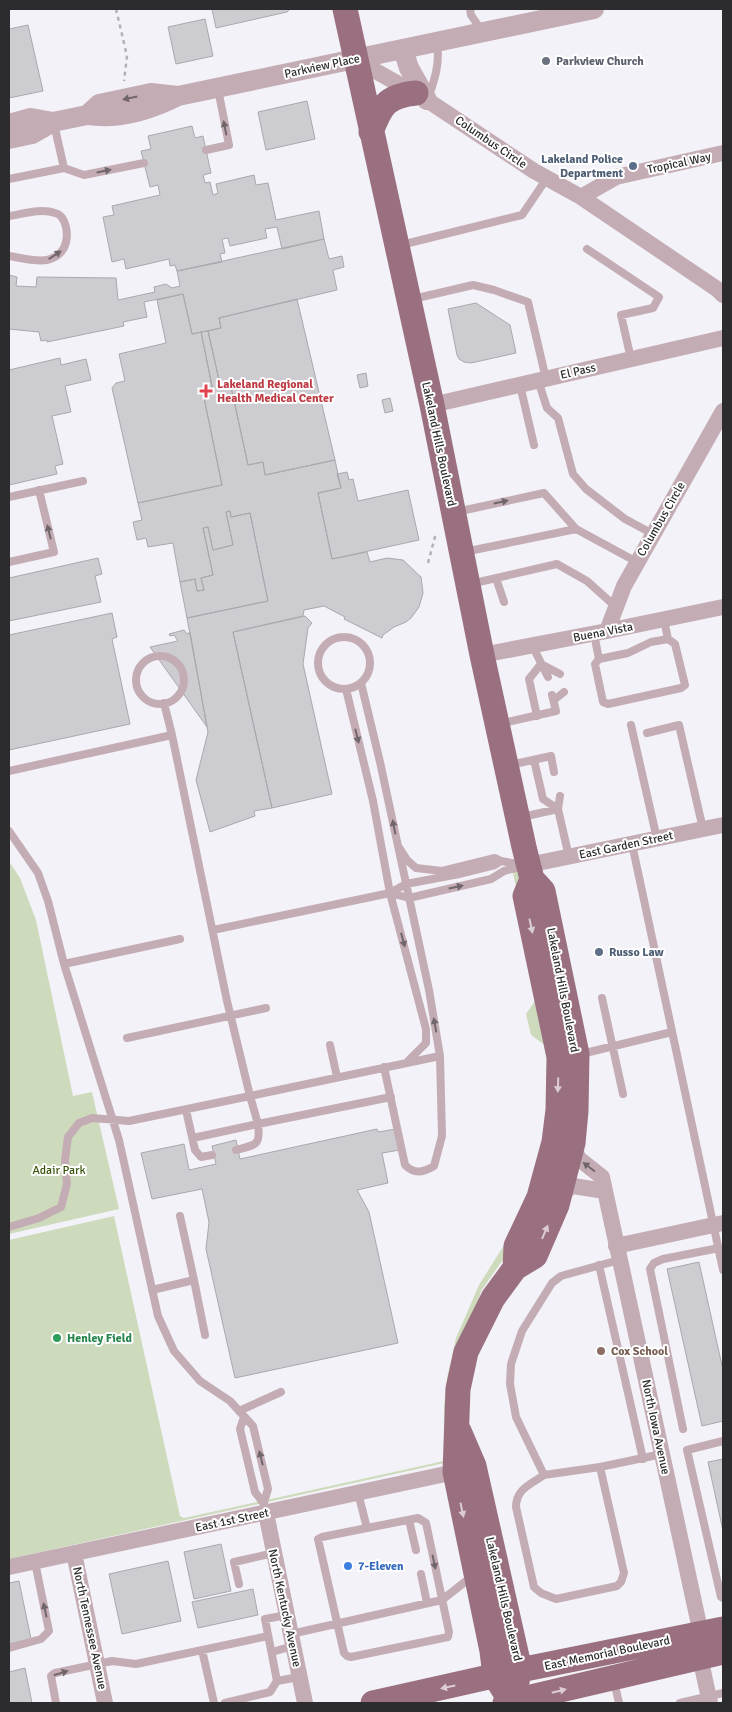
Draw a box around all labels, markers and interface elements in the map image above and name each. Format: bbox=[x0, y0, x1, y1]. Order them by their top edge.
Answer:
street label: Parkview Place bbox=[283, 51, 361, 82]
place label: Parkview Church bbox=[556, 54, 644, 69]
marker: Parkview Church bbox=[540, 55, 552, 67]
one-way arrow bbox=[123, 94, 138, 102]
street label: Columbus Circle bbox=[452, 113, 530, 172]
one-way arrow bbox=[221, 120, 229, 136]
street label: Tropical Way bbox=[646, 149, 713, 178]
place label: Lakeland Police Department bbox=[541, 152, 623, 181]
marker: Lakeland Police Department bbox=[627, 160, 639, 172]
one-way arrow bbox=[96, 167, 112, 175]
one-way arrow bbox=[49, 250, 62, 259]
street label: El Pass bbox=[559, 360, 597, 383]
place label: Lakeland Regional Health Medical Center bbox=[217, 377, 334, 406]
street label: Lakeland Hills Boulevard bbox=[418, 380, 459, 508]
marker: Lakeland Regional Health Medical Center bbox=[199, 384, 213, 398]
street label: Columbus Circle bbox=[634, 479, 689, 559]
one-way arrow bbox=[494, 498, 509, 506]
one-way arrow bbox=[45, 525, 53, 540]
street label: Buena Vista bbox=[572, 619, 634, 646]
one-way arrow bbox=[353, 729, 361, 744]
one-way arrow bbox=[389, 818, 397, 834]
street label: East Garden Street bbox=[578, 828, 675, 863]
one-way arrow bbox=[449, 883, 464, 891]
one-way arrow bbox=[527, 918, 535, 933]
street label: Lakeland Hills Boulevard bbox=[543, 926, 582, 1054]
one-way arrow bbox=[399, 932, 407, 947]
place label: Russo Law bbox=[609, 945, 665, 960]
marker: Russo Law bbox=[593, 946, 605, 958]
one-way arrow bbox=[431, 1016, 439, 1032]
one-way arrow bbox=[554, 1078, 562, 1094]
one-way arrow bbox=[583, 1162, 596, 1173]
park label: Adair Park bbox=[32, 1163, 86, 1178]
one-way arrow bbox=[541, 1225, 549, 1239]
place label: Henley Field bbox=[67, 1331, 133, 1346]
marker: Henley Field bbox=[51, 1332, 63, 1344]
place label: Cox School bbox=[611, 1344, 668, 1359]
marker: Cox School bbox=[595, 1345, 607, 1357]
street label: North Iowa Avenue bbox=[638, 1378, 673, 1476]
one-way arrow bbox=[257, 1450, 265, 1465]
one-way arrow bbox=[459, 1502, 467, 1518]
street label: East 1st Street bbox=[194, 1505, 270, 1536]
street label: Lakeland Hills Boulevard bbox=[482, 1536, 525, 1663]
street label: North Kentucky Avenue bbox=[265, 1548, 304, 1668]
one-way arrow bbox=[430, 1554, 438, 1570]
place label: 7-Eleven bbox=[358, 1559, 404, 1574]
marker: 7-Eleven bbox=[342, 1560, 354, 1572]
street label: North Tennessee Avenue bbox=[69, 1565, 110, 1691]
one-way arrow bbox=[41, 1602, 49, 1618]
street label: East Memorial Boulevard bbox=[543, 1633, 671, 1674]
one-way arrow bbox=[54, 1668, 69, 1676]
one-way arrow bbox=[440, 1683, 455, 1691]
one-way arrow bbox=[551, 1687, 566, 1695]

